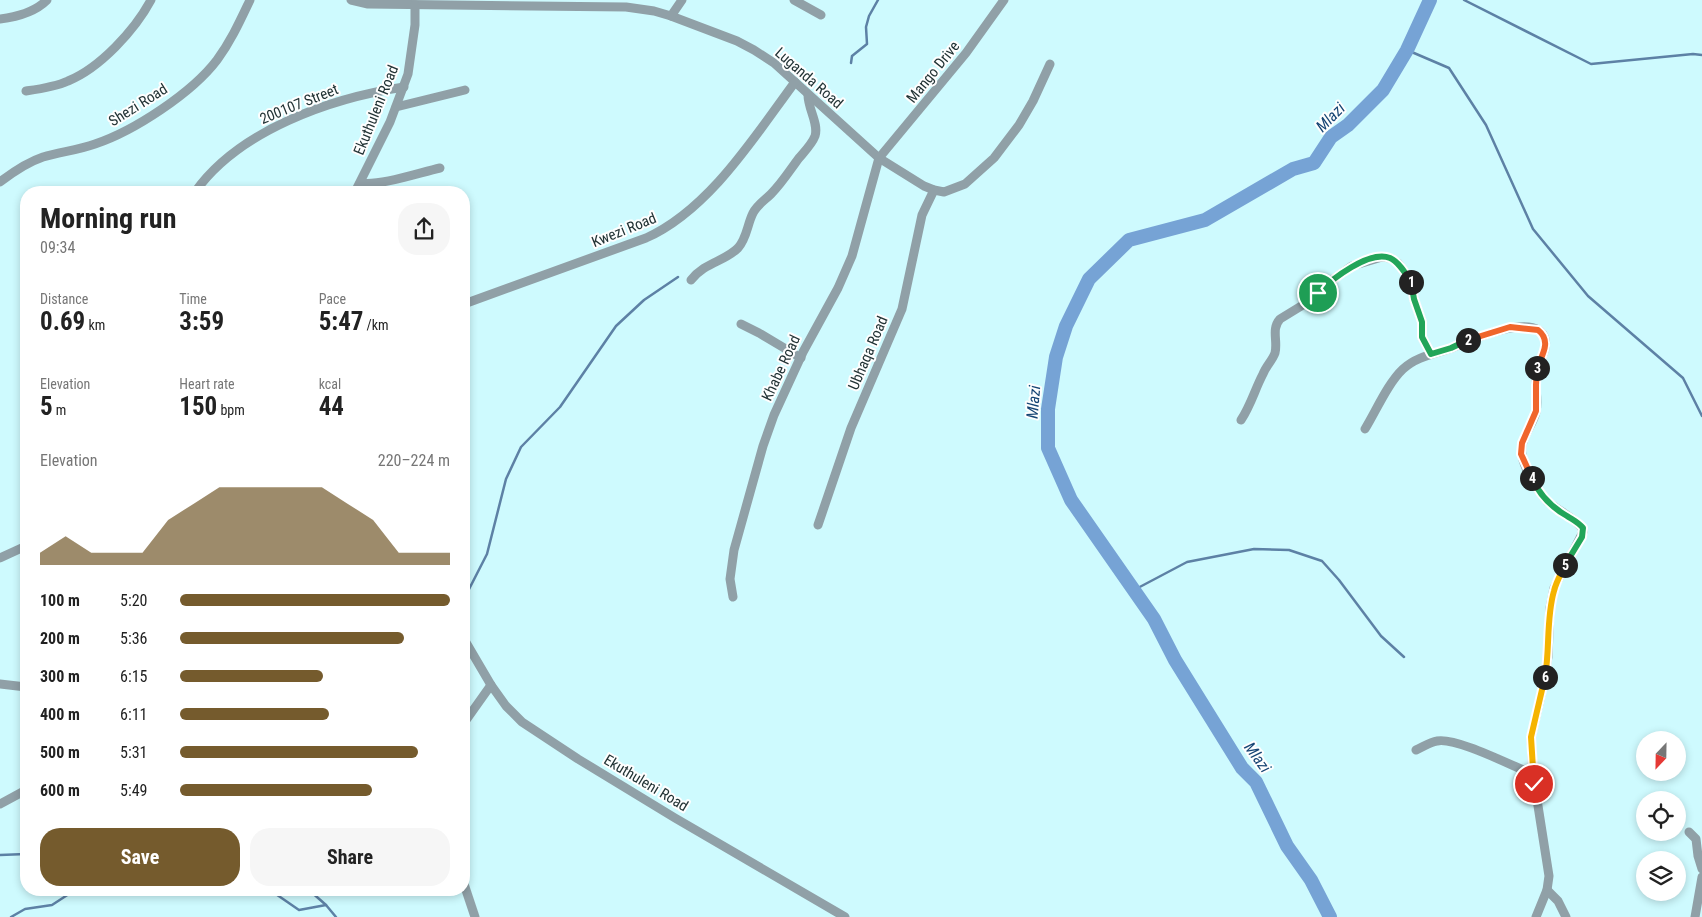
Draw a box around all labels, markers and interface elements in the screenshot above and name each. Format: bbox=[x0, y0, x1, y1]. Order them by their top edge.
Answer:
street label: Mango Drive bbox=[903, 38, 963, 106]
street label: Luganda Road bbox=[771, 44, 847, 112]
street label: Ekuthuleni Road bbox=[350, 63, 402, 157]
street label: Shezi Road bbox=[105, 80, 171, 130]
street label: 200107 Street bbox=[257, 80, 341, 128]
water label: Mlazi bbox=[1312, 99, 1349, 136]
text: Morning run bbox=[40, 202, 176, 235]
button: share bbox=[398, 203, 450, 255]
street label: Kwezi Road bbox=[589, 209, 659, 251]
text: 09:34 bbox=[40, 238, 75, 257]
pin: 1 bbox=[1398, 270, 1424, 294]
pin bbox=[1297, 272, 1339, 314]
text: 1 bbox=[1408, 274, 1415, 290]
icon: arrive bbox=[1304, 279, 1332, 307]
text: Distance bbox=[40, 291, 88, 307]
text: Time bbox=[179, 291, 207, 307]
text: Pace bbox=[319, 291, 346, 307]
text: 0.69 bbox=[40, 307, 85, 336]
text: 3:59 bbox=[179, 307, 224, 336]
text: 5:47 bbox=[319, 307, 363, 336]
street label: Ubhaqa Road bbox=[844, 313, 892, 393]
text: km bbox=[85, 317, 105, 333]
text: /km bbox=[363, 317, 389, 333]
pin: 2 bbox=[1456, 328, 1480, 352]
street label: Khabe Road bbox=[758, 332, 804, 404]
text: 2 bbox=[1465, 332, 1472, 348]
pin: 3 bbox=[1524, 356, 1550, 380]
text: 3 bbox=[1534, 360, 1541, 376]
text: Elevation bbox=[40, 376, 90, 392]
text: Heart rate bbox=[179, 376, 235, 392]
text: kcal bbox=[319, 376, 341, 392]
water label: Mlazi bbox=[1023, 384, 1044, 419]
text: 5 bbox=[40, 392, 53, 421]
text: 150 bbox=[179, 392, 217, 421]
text: 44 bbox=[319, 392, 344, 421]
text: m bbox=[53, 402, 66, 418]
text: bpm bbox=[217, 402, 245, 418]
text: Elevation bbox=[40, 451, 98, 470]
text: 220–224 m bbox=[378, 451, 450, 470]
pin: 4 bbox=[1520, 466, 1544, 490]
text: 4 bbox=[1529, 470, 1536, 486]
pin: 5 bbox=[1552, 552, 1578, 578]
text: 5 bbox=[1562, 557, 1569, 573]
text: 100 m bbox=[40, 591, 80, 610]
text: 5:20 bbox=[120, 591, 147, 610]
text: 200 m bbox=[40, 629, 80, 648]
text: 5:36 bbox=[120, 629, 147, 648]
pin: 6 bbox=[1532, 664, 1558, 690]
text: 300 m bbox=[40, 667, 80, 686]
text: 6:15 bbox=[120, 667, 147, 686]
text: 6 bbox=[1542, 669, 1549, 685]
text: 400 m bbox=[40, 705, 80, 724]
text: 6:11 bbox=[120, 705, 147, 724]
north arrow bbox=[1636, 731, 1686, 781]
map controls bbox=[1636, 731, 1686, 901]
water label: Mlazi bbox=[1240, 738, 1275, 777]
text: 500 m bbox=[40, 743, 80, 762]
text: 5:31 bbox=[120, 743, 147, 762]
street label: Ekuthuleni Road bbox=[601, 751, 691, 815]
pin bbox=[1513, 763, 1555, 805]
icon: check bbox=[1520, 770, 1548, 798]
text: 600 m bbox=[40, 781, 80, 800]
text: 5:49 bbox=[120, 781, 147, 800]
button: locate bbox=[1636, 791, 1686, 841]
button: Save bbox=[40, 828, 240, 886]
button: Share bbox=[250, 828, 450, 886]
button: layers bbox=[1636, 851, 1686, 901]

